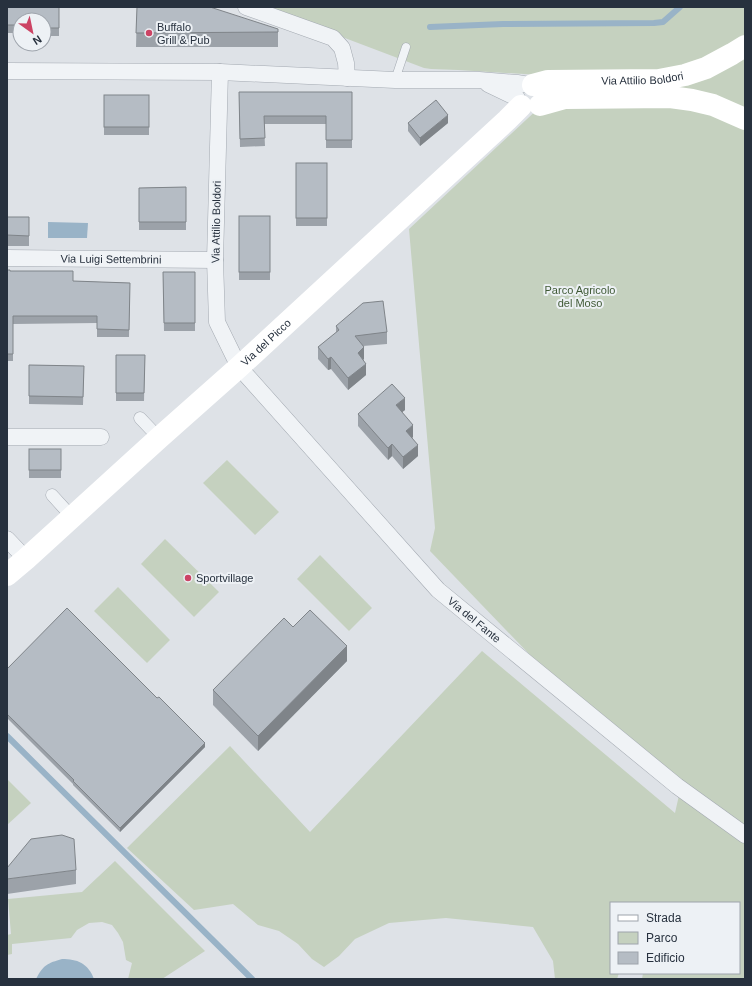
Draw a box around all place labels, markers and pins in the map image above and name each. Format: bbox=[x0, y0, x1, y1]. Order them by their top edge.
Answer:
place label: Buffalo Grill & Pub bbox=[157, 21, 210, 46]
marker: Buffalo Grill & Pub bbox=[144, 28, 154, 38]
place label: Sportvillage bbox=[196, 572, 253, 584]
marker: Sportvillage bbox=[183, 573, 193, 583]

